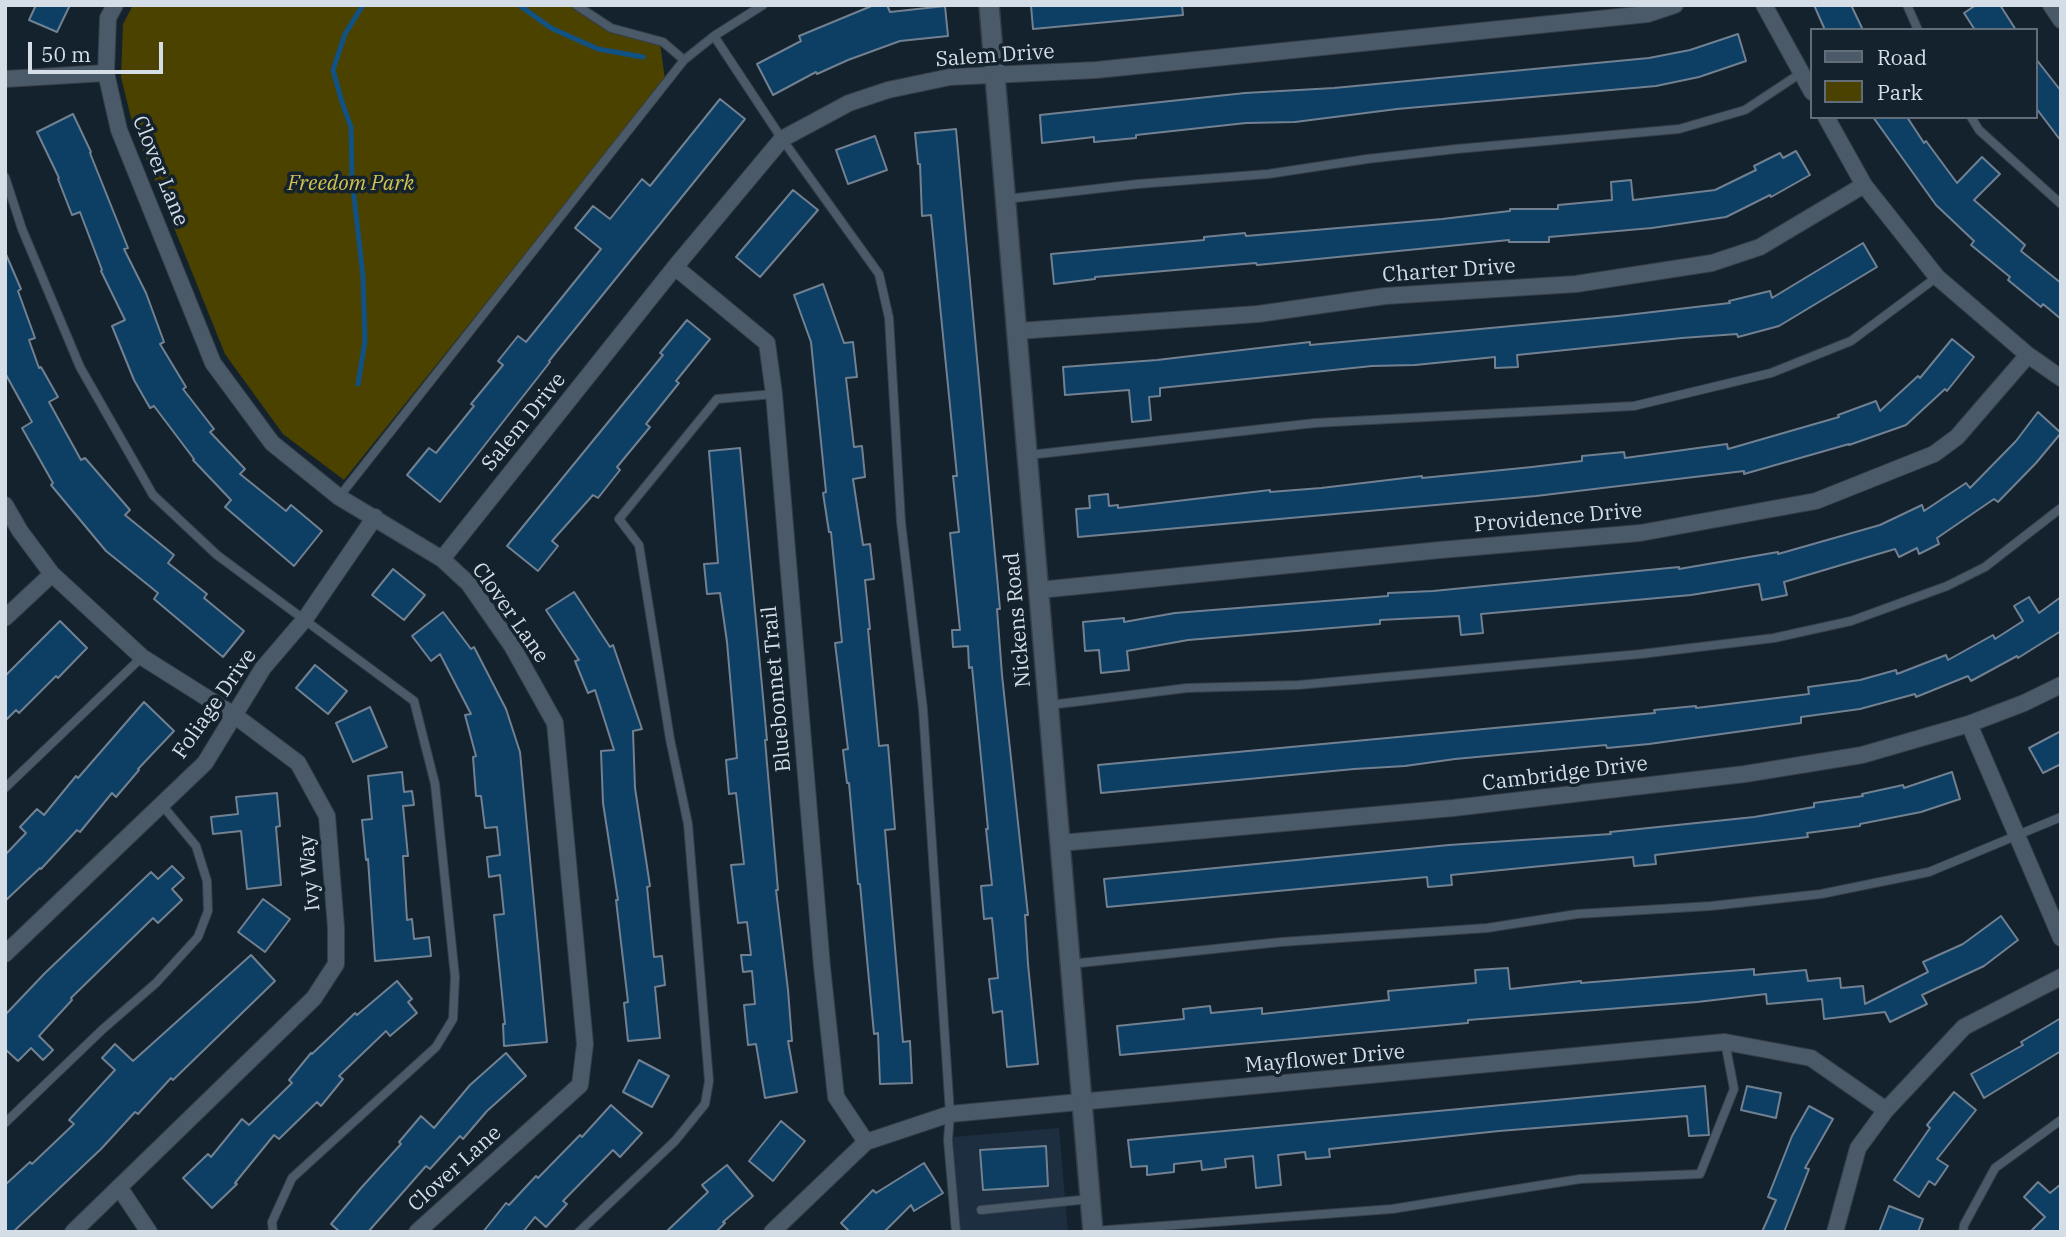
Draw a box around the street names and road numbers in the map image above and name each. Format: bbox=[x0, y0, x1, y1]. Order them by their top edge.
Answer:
street label: Salem Drive bbox=[935, 39, 1055, 73]
street label: Clover Lane bbox=[126, 112, 194, 230]
street label: Charter Drive bbox=[1382, 254, 1516, 288]
street label: Salem Drive bbox=[477, 368, 571, 476]
street label: Providence Drive bbox=[1473, 498, 1643, 538]
street label: Nickens Road bbox=[1000, 551, 1036, 689]
street label: Clover Lane bbox=[466, 558, 554, 668]
street label: Bluebonnet Trail bbox=[757, 605, 797, 773]
street label: Foliage Drive bbox=[168, 644, 262, 764]
street label: Cambridge Drive bbox=[1481, 751, 1649, 797]
street label: Ivy Way bbox=[294, 834, 326, 912]
street label: Mayflower Drive bbox=[1244, 1039, 1406, 1079]
street label: Clover Lane bbox=[403, 1121, 507, 1217]

